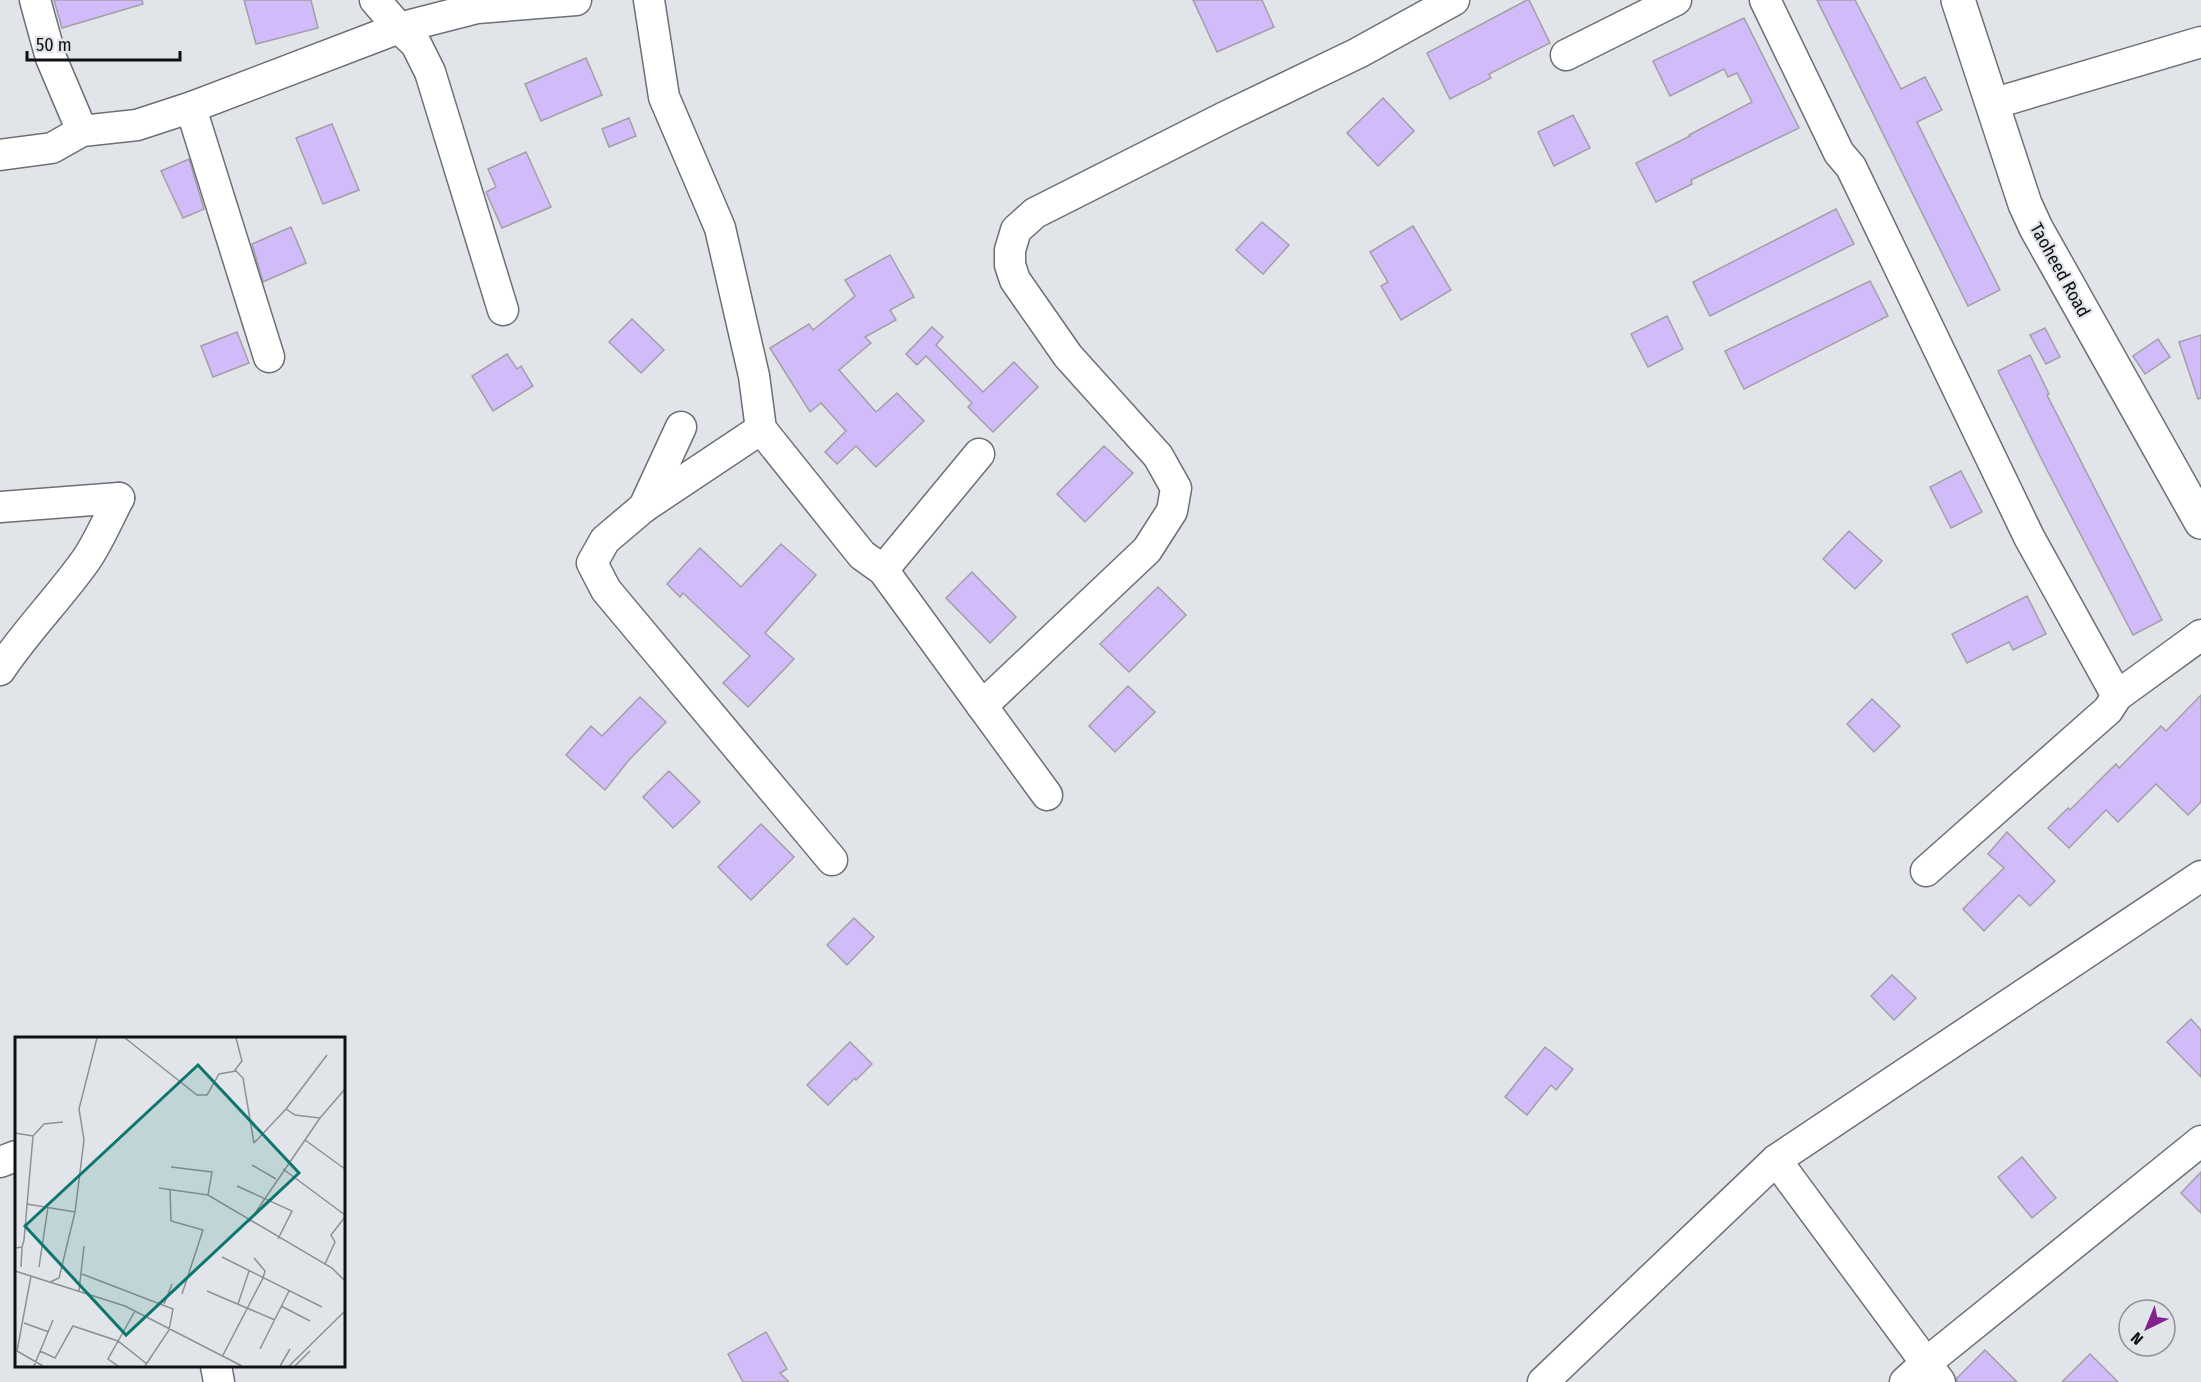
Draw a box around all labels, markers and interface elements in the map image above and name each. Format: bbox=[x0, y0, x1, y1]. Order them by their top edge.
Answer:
scale bar bbox=[27, 24, 180, 62]
text: 50 m bbox=[36, 34, 72, 56]
street label: Taoheed Road bbox=[2025, 219, 2095, 321]
inset map bbox=[15, 1037, 345, 1367]
north arrow bbox=[2117, 1298, 2177, 1358]
text: N bbox=[2127, 1328, 2147, 1349]

